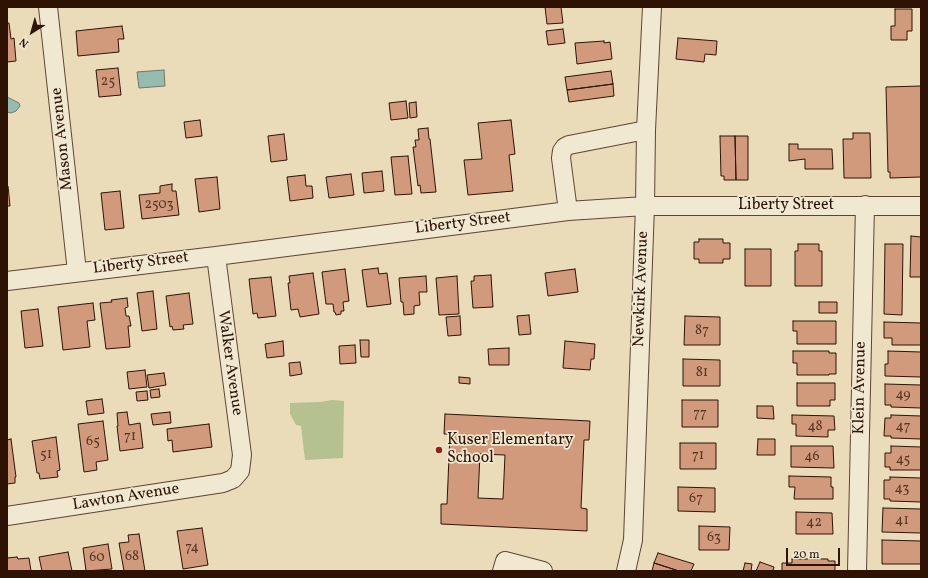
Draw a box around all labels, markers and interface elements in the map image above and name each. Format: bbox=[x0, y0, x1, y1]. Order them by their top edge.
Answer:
north arrow bbox=[12, 12, 52, 52]
text: N bbox=[17, 34, 32, 50]
house number: 25 bbox=[101, 74, 115, 90]
street label: Mason Avenue bbox=[48, 87, 78, 191]
street label: Liberty Street bbox=[738, 196, 834, 216]
house number: 2503 bbox=[144, 197, 174, 213]
street label: Liberty Street bbox=[414, 209, 512, 239]
street label: Newkirk Avenue bbox=[630, 231, 654, 347]
street label: Liberty Street bbox=[92, 249, 190, 279]
street label: Walker Avenue bbox=[212, 309, 246, 417]
house number: 87 bbox=[695, 323, 709, 339]
street label: Klein Avenue bbox=[851, 341, 871, 435]
house number: 81 bbox=[696, 365, 708, 381]
house number: 49 bbox=[895, 387, 911, 403]
house number: 77 bbox=[693, 406, 707, 422]
house number: 48 bbox=[807, 419, 823, 435]
house number: 47 bbox=[895, 419, 911, 435]
house number: 71 bbox=[124, 429, 136, 445]
place label: Kuser Elementary School bbox=[447, 431, 573, 469]
house number: 65 bbox=[86, 434, 100, 450]
marker: Kuser Elementary School bbox=[434, 445, 444, 455]
house number: 51 bbox=[40, 447, 52, 463]
house number: 71 bbox=[692, 448, 704, 464]
house number: 46 bbox=[804, 449, 820, 465]
house number: 45 bbox=[896, 452, 910, 468]
street label: Lawton Avenue bbox=[71, 480, 181, 516]
house number: 43 bbox=[895, 481, 909, 497]
house number: 67 bbox=[689, 491, 703, 507]
house number: 41 bbox=[895, 513, 909, 529]
house number: 42 bbox=[806, 515, 822, 531]
house number: 63 bbox=[707, 530, 721, 546]
house number: 74 bbox=[185, 540, 199, 556]
scale bar bbox=[788, 540, 842, 566]
text: 20 m bbox=[793, 547, 820, 563]
house number: 68 bbox=[125, 549, 139, 565]
house number: 60 bbox=[89, 550, 105, 566]

